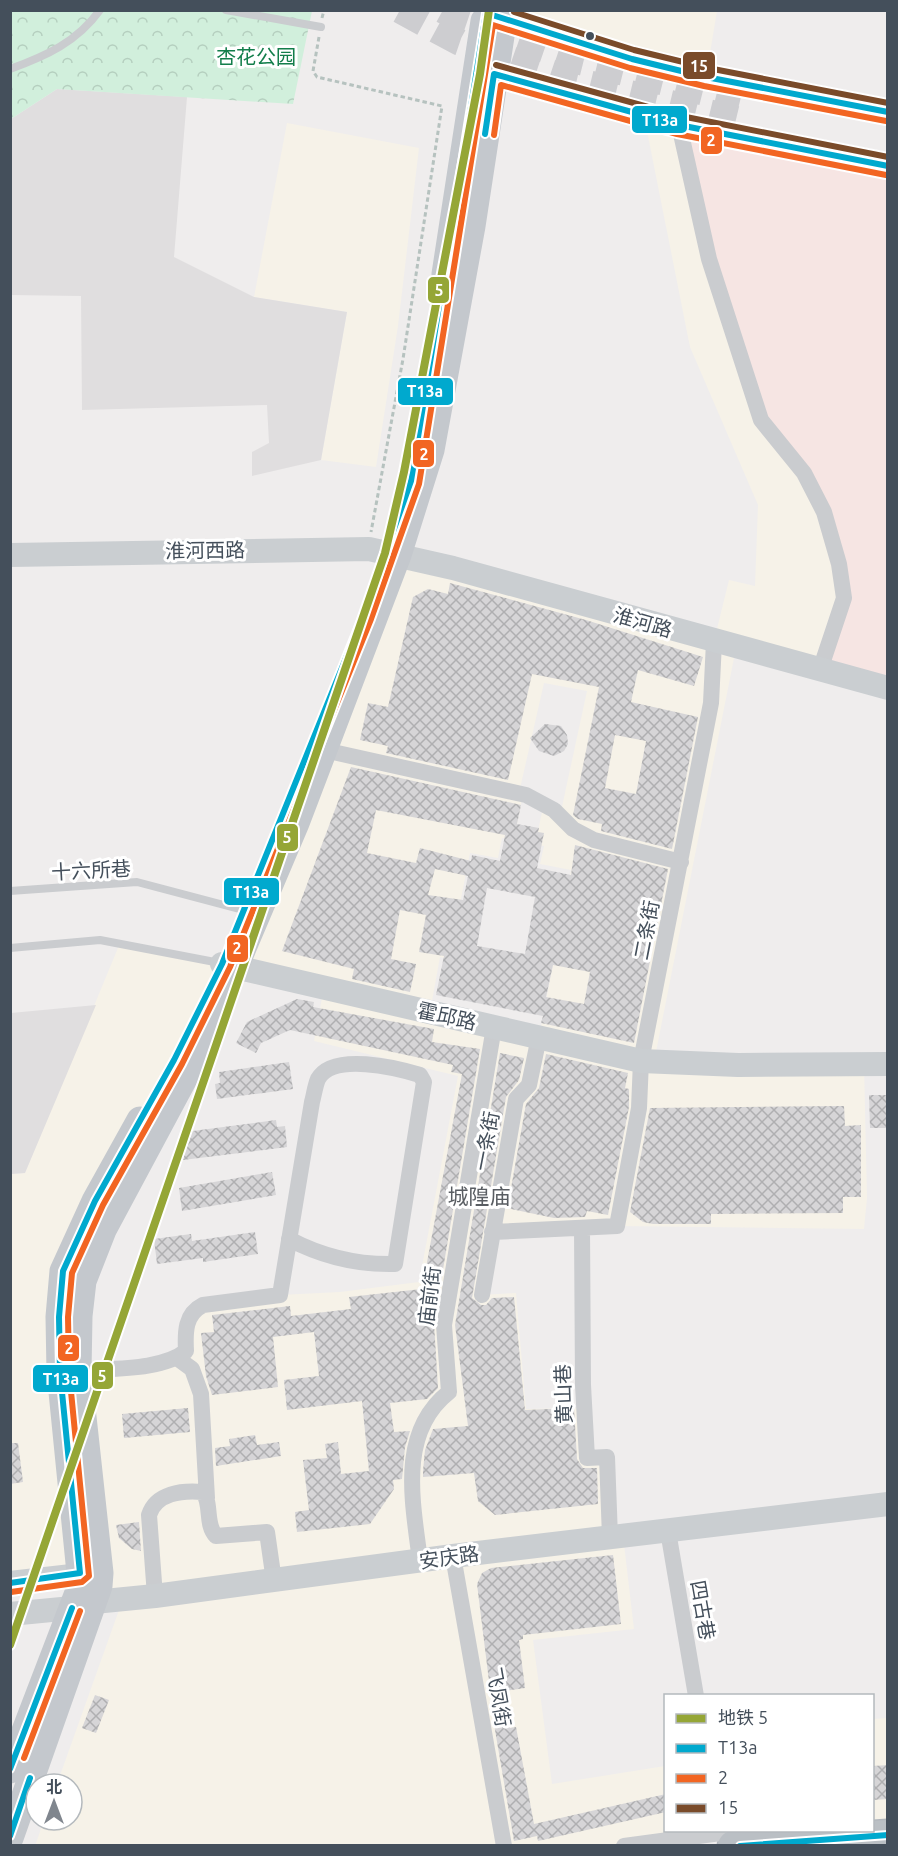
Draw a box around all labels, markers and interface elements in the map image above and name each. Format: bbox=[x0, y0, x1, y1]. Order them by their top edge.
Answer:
unlabelled marker bbox=[584, 30, 596, 42]
park label: 杏花公园 bbox=[216, 45, 296, 68]
line badge: 15 bbox=[682, 51, 716, 80]
text: 15 bbox=[690, 57, 708, 75]
line badge: T13a bbox=[631, 105, 688, 134]
text: T13a bbox=[642, 111, 678, 129]
line badge: 2 bbox=[700, 126, 723, 155]
text: 2 bbox=[706, 131, 716, 149]
line badge: 5 bbox=[427, 276, 450, 304]
text: 5 bbox=[434, 281, 444, 299]
line badge: T13a bbox=[397, 377, 454, 406]
text: T13a bbox=[407, 382, 443, 400]
line badge: 2 bbox=[412, 439, 435, 468]
text: 2 bbox=[419, 445, 429, 463]
street label: 淮河西路 bbox=[165, 538, 245, 562]
street label: 淮河路 bbox=[611, 603, 675, 641]
line badge: 5 bbox=[276, 823, 299, 852]
text: 5 bbox=[282, 828, 292, 846]
street label: 十六所巷 bbox=[50, 856, 132, 884]
line badge: T13a bbox=[223, 877, 280, 906]
text: T13a bbox=[233, 883, 269, 901]
street label: 二条街 bbox=[629, 898, 663, 962]
line badge: 2 bbox=[226, 934, 249, 963]
text: 2 bbox=[232, 939, 242, 957]
street label: 霍邱路 bbox=[415, 998, 479, 1034]
street label: 一条街 bbox=[469, 1109, 503, 1173]
district label: 城隍庙 bbox=[448, 1184, 511, 1208]
street label: 庙前街 bbox=[414, 1265, 444, 1327]
line badge: 2 bbox=[57, 1334, 80, 1362]
text: 2 bbox=[64, 1339, 74, 1357]
line badge: 5 bbox=[91, 1361, 114, 1390]
line badge: T13a bbox=[32, 1364, 89, 1393]
street label: 黄山巷 bbox=[550, 1364, 576, 1424]
text: 5 bbox=[97, 1367, 107, 1385]
text: T13a bbox=[43, 1370, 79, 1388]
street label: 安庆路 bbox=[418, 1541, 480, 1573]
street label: 四古巷 bbox=[686, 1578, 720, 1642]
street label: 飞凤街 bbox=[482, 1665, 516, 1729]
legend bbox=[664, 1694, 874, 1832]
text: 地铁 5 bbox=[718, 1707, 768, 1727]
text: T13a bbox=[718, 1737, 758, 1757]
text: 2 bbox=[718, 1767, 728, 1787]
north arrow bbox=[24, 1772, 84, 1832]
text: 北 bbox=[46, 1778, 62, 1796]
text: 15 bbox=[718, 1797, 738, 1817]

